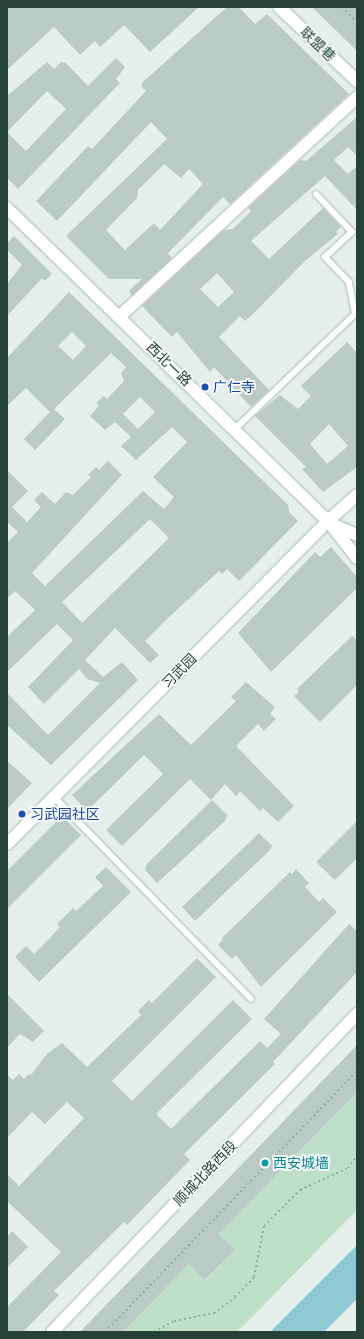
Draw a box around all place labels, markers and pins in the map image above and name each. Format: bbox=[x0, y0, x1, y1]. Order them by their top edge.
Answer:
place label: 广仁寺 bbox=[213, 379, 255, 395]
marker: 广仁寺 bbox=[200, 382, 210, 392]
place label: 习武园社区 bbox=[30, 806, 100, 822]
marker: 习武园社区 bbox=[17, 809, 27, 819]
place label: 西安城墙 bbox=[273, 1155, 329, 1171]
marker: 西安城墙 bbox=[260, 1158, 270, 1168]

